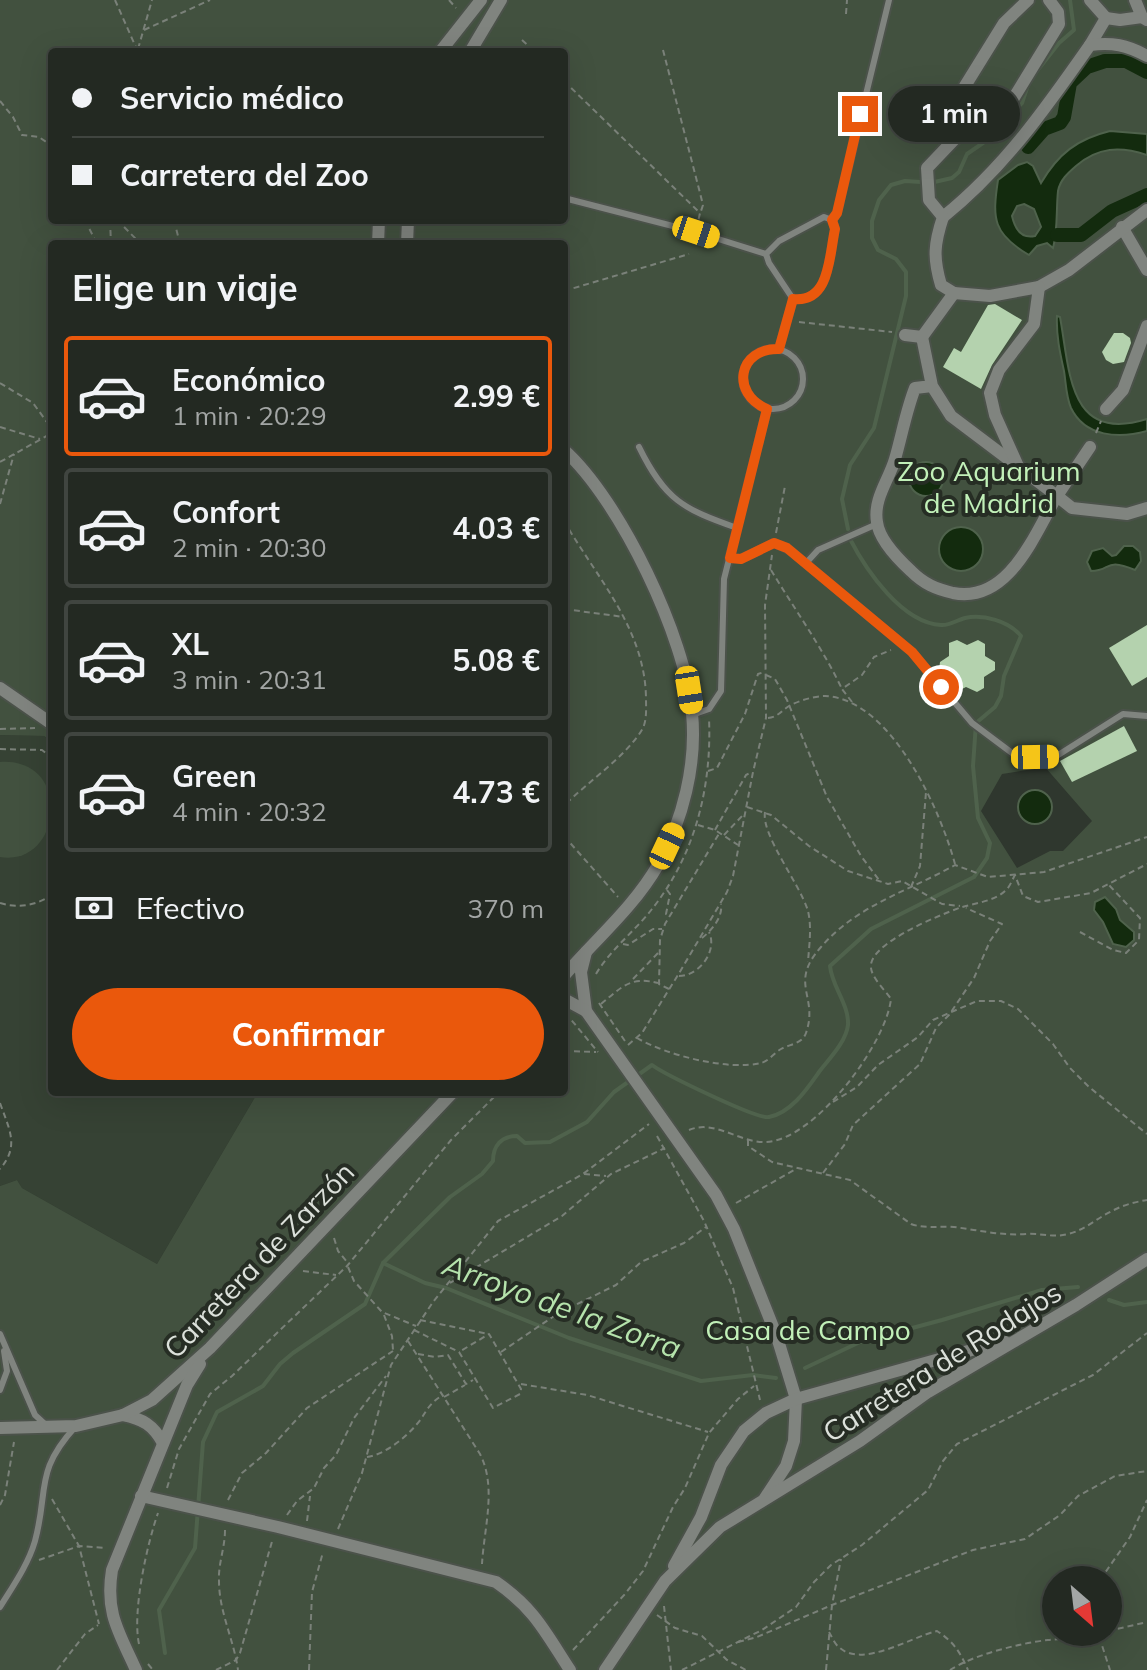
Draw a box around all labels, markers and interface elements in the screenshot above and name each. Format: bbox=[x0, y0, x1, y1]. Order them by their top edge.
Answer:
text: Servicio médico bbox=[120, 79, 344, 117]
callout: 1 min bbox=[888, 86, 1020, 142]
route end bbox=[842, 96, 878, 132]
text: 1 min bbox=[920, 97, 988, 130]
text: Carretera del Zoo bbox=[120, 156, 369, 194]
car bbox=[669, 213, 723, 251]
text: Elige un viaje bbox=[72, 265, 298, 310]
icon: car bbox=[76, 360, 148, 432]
text: Económico bbox=[172, 361, 326, 399]
text: 2.99 € bbox=[452, 377, 540, 415]
text: 1 min · 20:29 bbox=[172, 399, 327, 432]
park label: Zoo Aquarium de Madrid bbox=[897, 453, 1081, 520]
icon: car bbox=[76, 492, 148, 564]
text: Confort bbox=[172, 493, 280, 531]
text: 4.03 € bbox=[452, 509, 540, 547]
text: 2 min · 20:30 bbox=[172, 531, 327, 564]
icon: car bbox=[76, 624, 148, 696]
text: XL bbox=[172, 625, 209, 663]
text: 5.08 € bbox=[452, 641, 540, 679]
text: 3 min · 20:31 bbox=[172, 663, 327, 696]
car bbox=[673, 664, 705, 716]
route start bbox=[923, 669, 959, 705]
car bbox=[1011, 745, 1059, 769]
icon: car bbox=[76, 756, 148, 828]
text: Green bbox=[172, 757, 257, 795]
text: 4.73 € bbox=[452, 773, 540, 811]
text: 4 min · 20:32 bbox=[172, 795, 327, 828]
car bbox=[646, 819, 688, 873]
icon: cash bbox=[72, 886, 116, 930]
text: Efectivo bbox=[136, 889, 245, 927]
text: 370 m bbox=[468, 892, 544, 925]
button: Confirmar bbox=[72, 988, 544, 1080]
street label: Carretera de Zarzón bbox=[156, 1154, 361, 1365]
water label: Arroyo de la Zorra bbox=[437, 1245, 687, 1367]
street label: Carretera de Rodajos bbox=[816, 1274, 1067, 1449]
park label: Casa de Campo bbox=[705, 1312, 911, 1347]
north arrow bbox=[1042, 1566, 1122, 1646]
map controls bbox=[1042, 1566, 1122, 1646]

